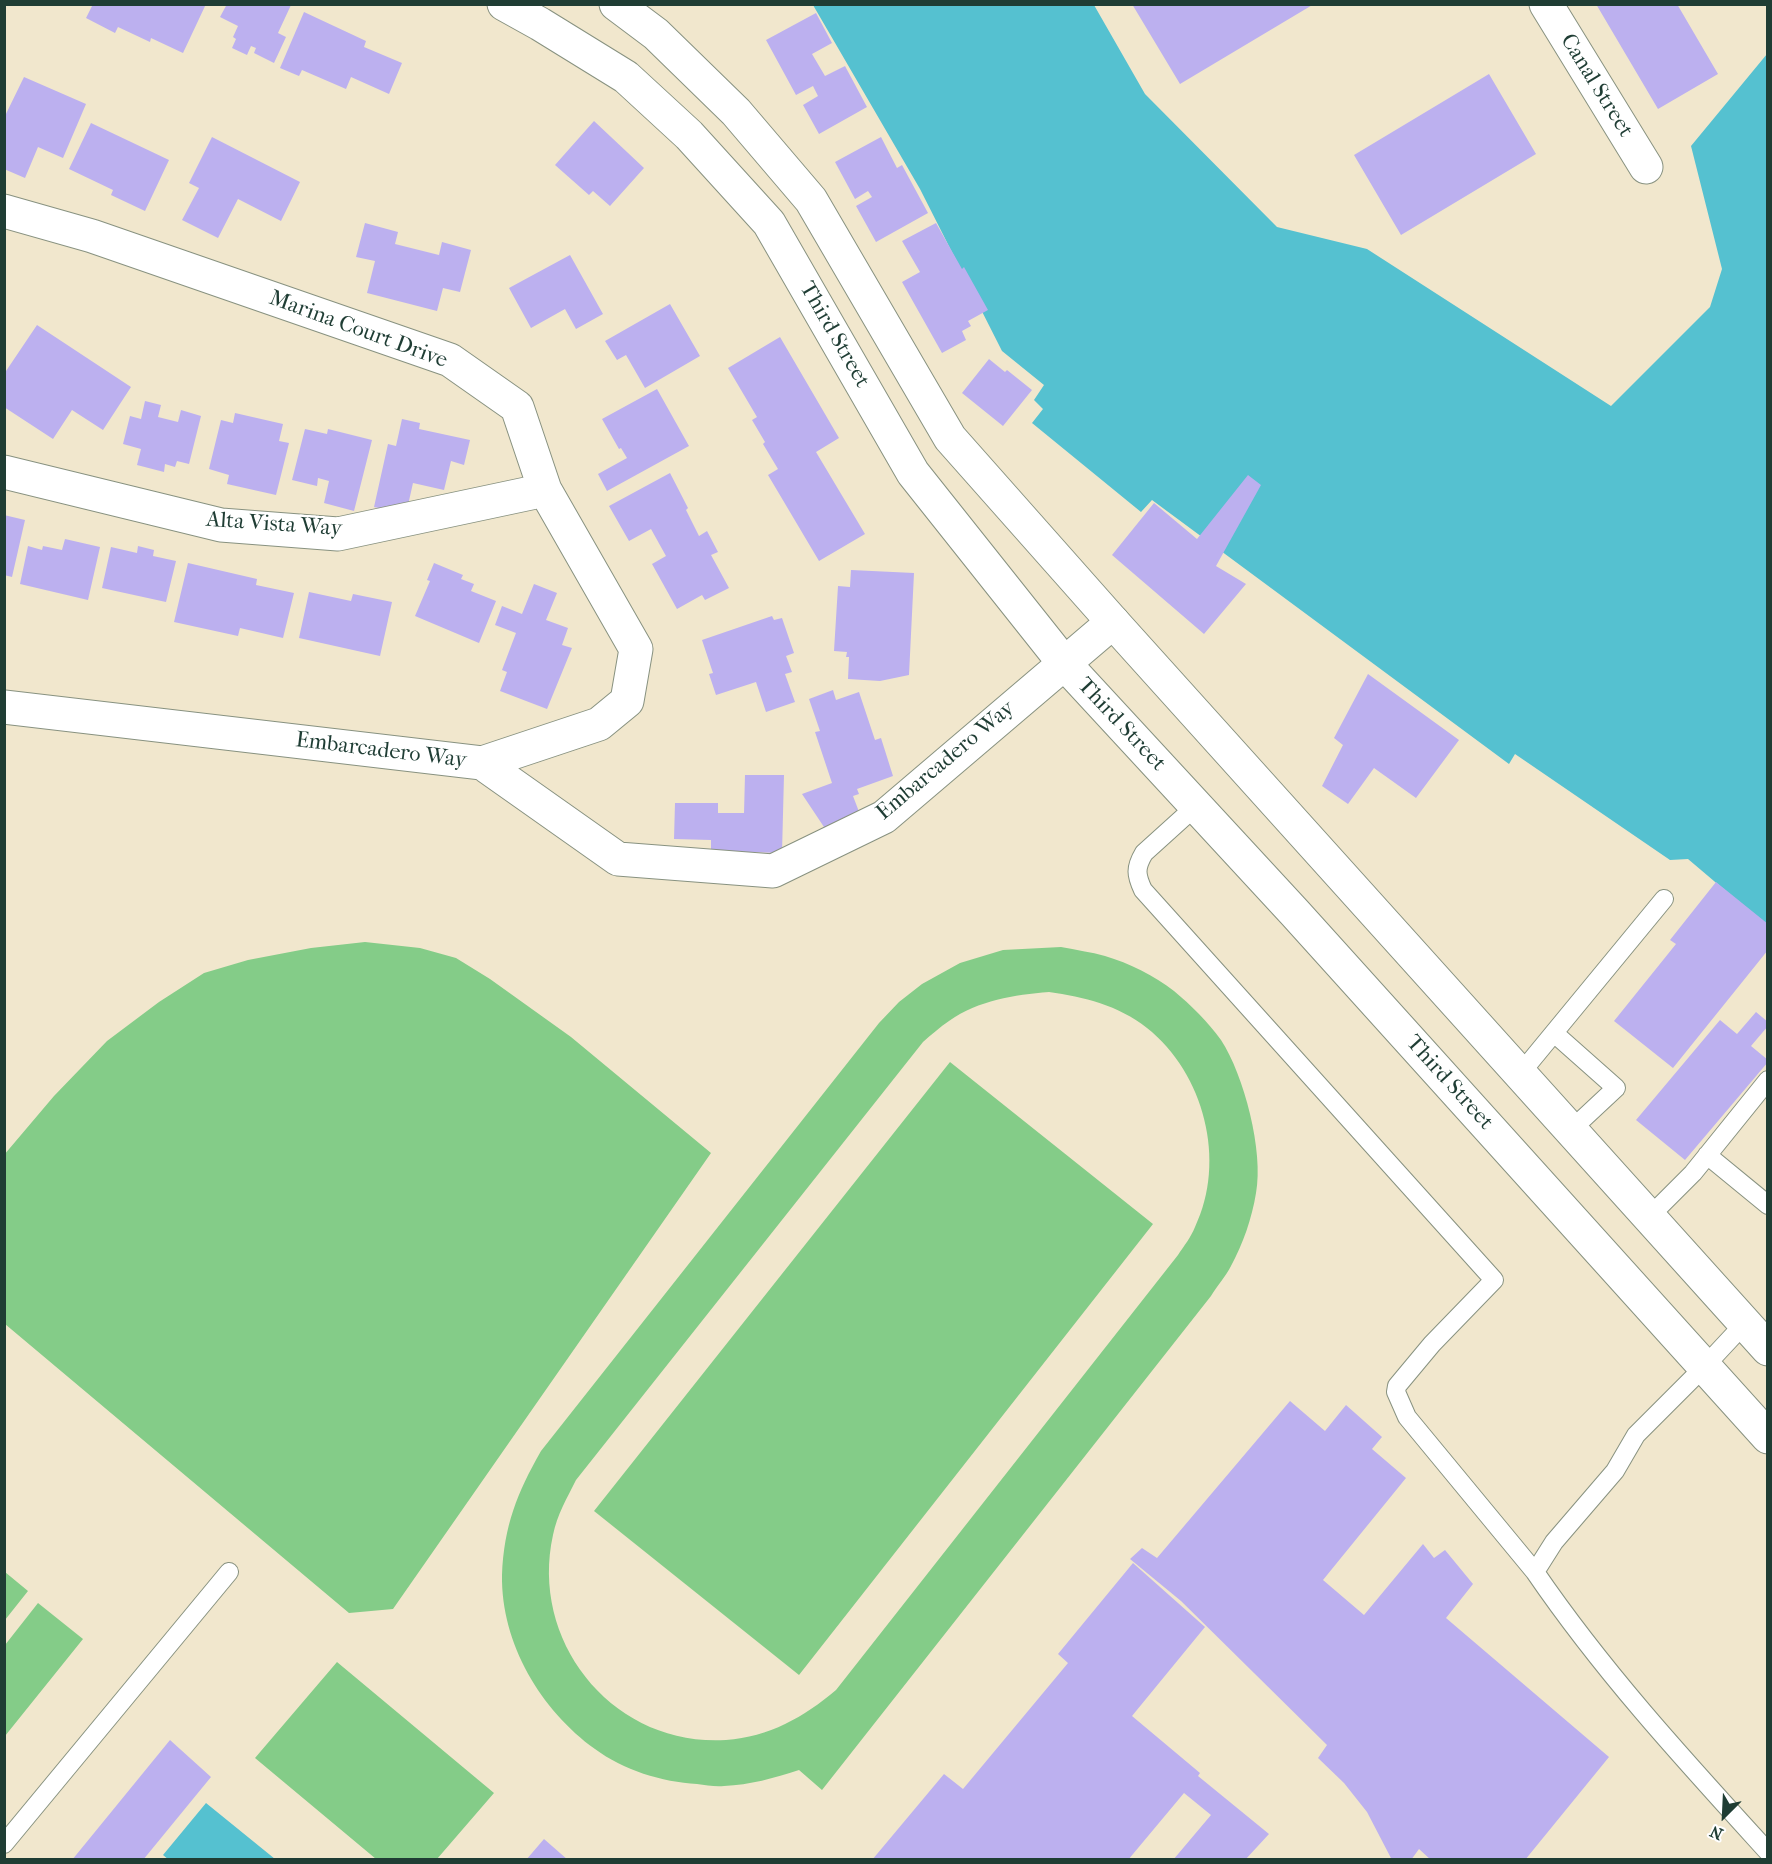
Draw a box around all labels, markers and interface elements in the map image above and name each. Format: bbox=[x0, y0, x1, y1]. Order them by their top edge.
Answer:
street label: Canal Street bbox=[1554, 29, 1638, 143]
street label: Third Street bbox=[793, 277, 875, 393]
street label: Marina Court Drive bbox=[265, 285, 451, 375]
street label: Alta Vista Way bbox=[205, 507, 343, 543]
street label: Third Street bbox=[1071, 673, 1171, 777]
street label: Embarcadero Way bbox=[872, 696, 1020, 826]
street label: Embarcadero Way bbox=[294, 727, 468, 775]
street label: Third Street bbox=[1400, 1030, 1498, 1136]
north arrow bbox=[1694, 1786, 1754, 1846]
text: N bbox=[1707, 1822, 1726, 1844]

